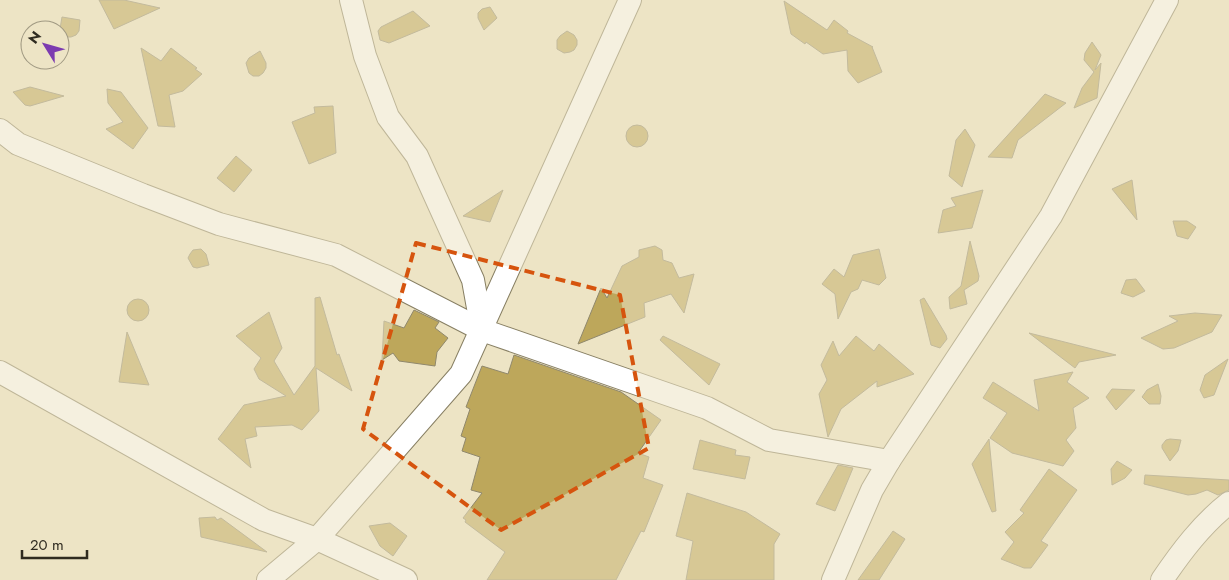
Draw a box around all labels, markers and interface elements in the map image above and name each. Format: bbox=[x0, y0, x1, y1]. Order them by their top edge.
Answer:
north arrow bbox=[20, 20, 70, 70]
text: N bbox=[23, 27, 46, 48]
scale bar bbox=[22, 528, 88, 560]
text: 20 m bbox=[30, 534, 64, 556]

